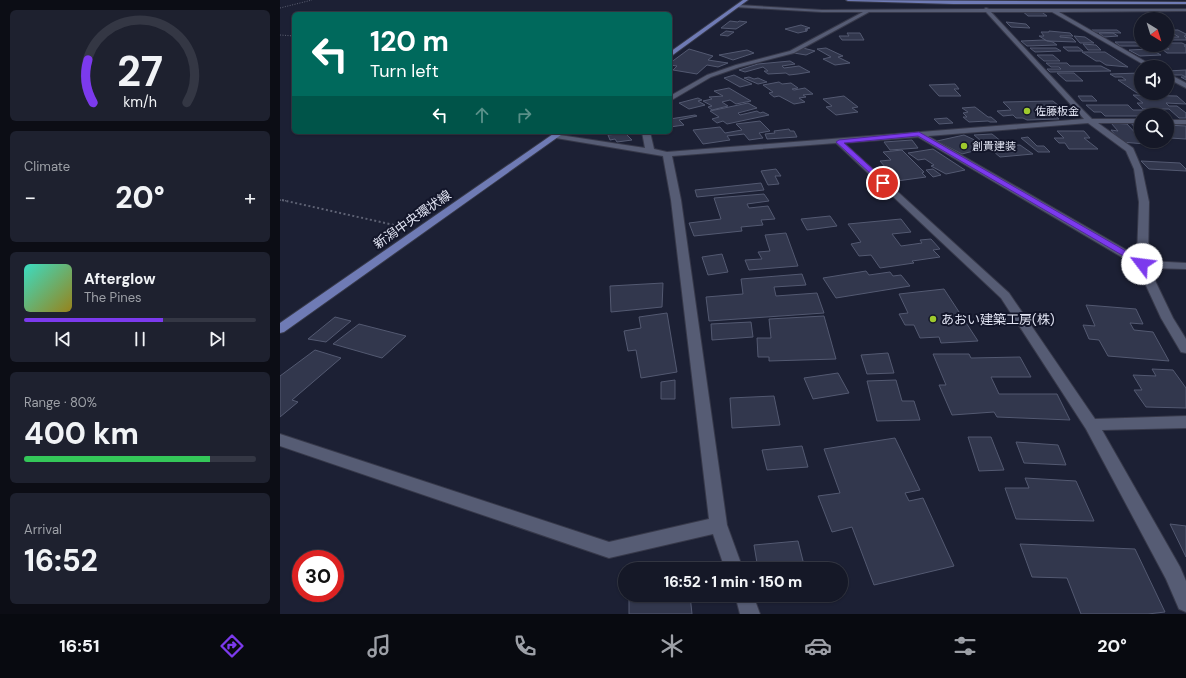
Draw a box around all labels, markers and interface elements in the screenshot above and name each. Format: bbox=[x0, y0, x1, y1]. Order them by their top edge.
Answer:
north arrow bbox=[1134, 12, 1174, 52]
map controls bbox=[1134, 12, 1174, 148]
text: 120 m bbox=[370, 23, 449, 60]
icon: left bbox=[304, 28, 356, 80]
text: 27 bbox=[117, 45, 163, 99]
text: Turn left bbox=[370, 59, 439, 83]
button: sound bbox=[1134, 60, 1174, 100]
text: km/h bbox=[123, 93, 157, 111]
icon: left bbox=[429, 104, 451, 126]
icon: ahead bbox=[471, 104, 493, 126]
icon: right bbox=[513, 104, 535, 126]
place label: 佐藤板金 bbox=[1035, 104, 1079, 118]
marker: 佐藤板金 bbox=[1022, 106, 1032, 116]
button: search bbox=[1134, 108, 1174, 148]
place label: 創貴建装 bbox=[972, 139, 1016, 153]
marker: 創貴建装 bbox=[959, 141, 969, 151]
text: Climate bbox=[24, 158, 70, 175]
pin bbox=[866, 166, 900, 200]
icon: arrive bbox=[872, 172, 894, 194]
text: 20° bbox=[115, 178, 165, 217]
text: − bbox=[24, 183, 36, 212]
text: + bbox=[244, 183, 256, 212]
street label: 新潟中央環状線 bbox=[370, 186, 454, 252]
position arrow bbox=[1121, 243, 1163, 285]
text: Afterglow bbox=[84, 269, 156, 289]
text: The Pines bbox=[84, 289, 142, 306]
place label: あおい建築工房(株) bbox=[941, 311, 1055, 328]
marker: あおい建築工房(株) bbox=[928, 314, 938, 324]
icon: previous bbox=[52, 328, 74, 350]
icon: pause bbox=[129, 328, 151, 350]
icon: next bbox=[206, 328, 228, 350]
text: Range · 80% bbox=[24, 394, 97, 411]
text: 400 km bbox=[24, 414, 139, 453]
text: Arrival bbox=[24, 521, 62, 538]
text: 16:52 bbox=[24, 541, 98, 580]
speed limit sign: 30 bbox=[292, 550, 344, 602]
text: 16:52 · 1 min · 150 m bbox=[664, 572, 802, 592]
icon: directions bbox=[218, 632, 246, 660]
icon: music bbox=[365, 632, 393, 660]
icon: phone bbox=[511, 632, 539, 660]
icon: climate bbox=[658, 632, 686, 660]
icon: car bbox=[804, 632, 832, 660]
icon: filters bbox=[951, 632, 979, 660]
text: 16:51 bbox=[59, 634, 100, 658]
text: 20° bbox=[1097, 634, 1127, 658]

